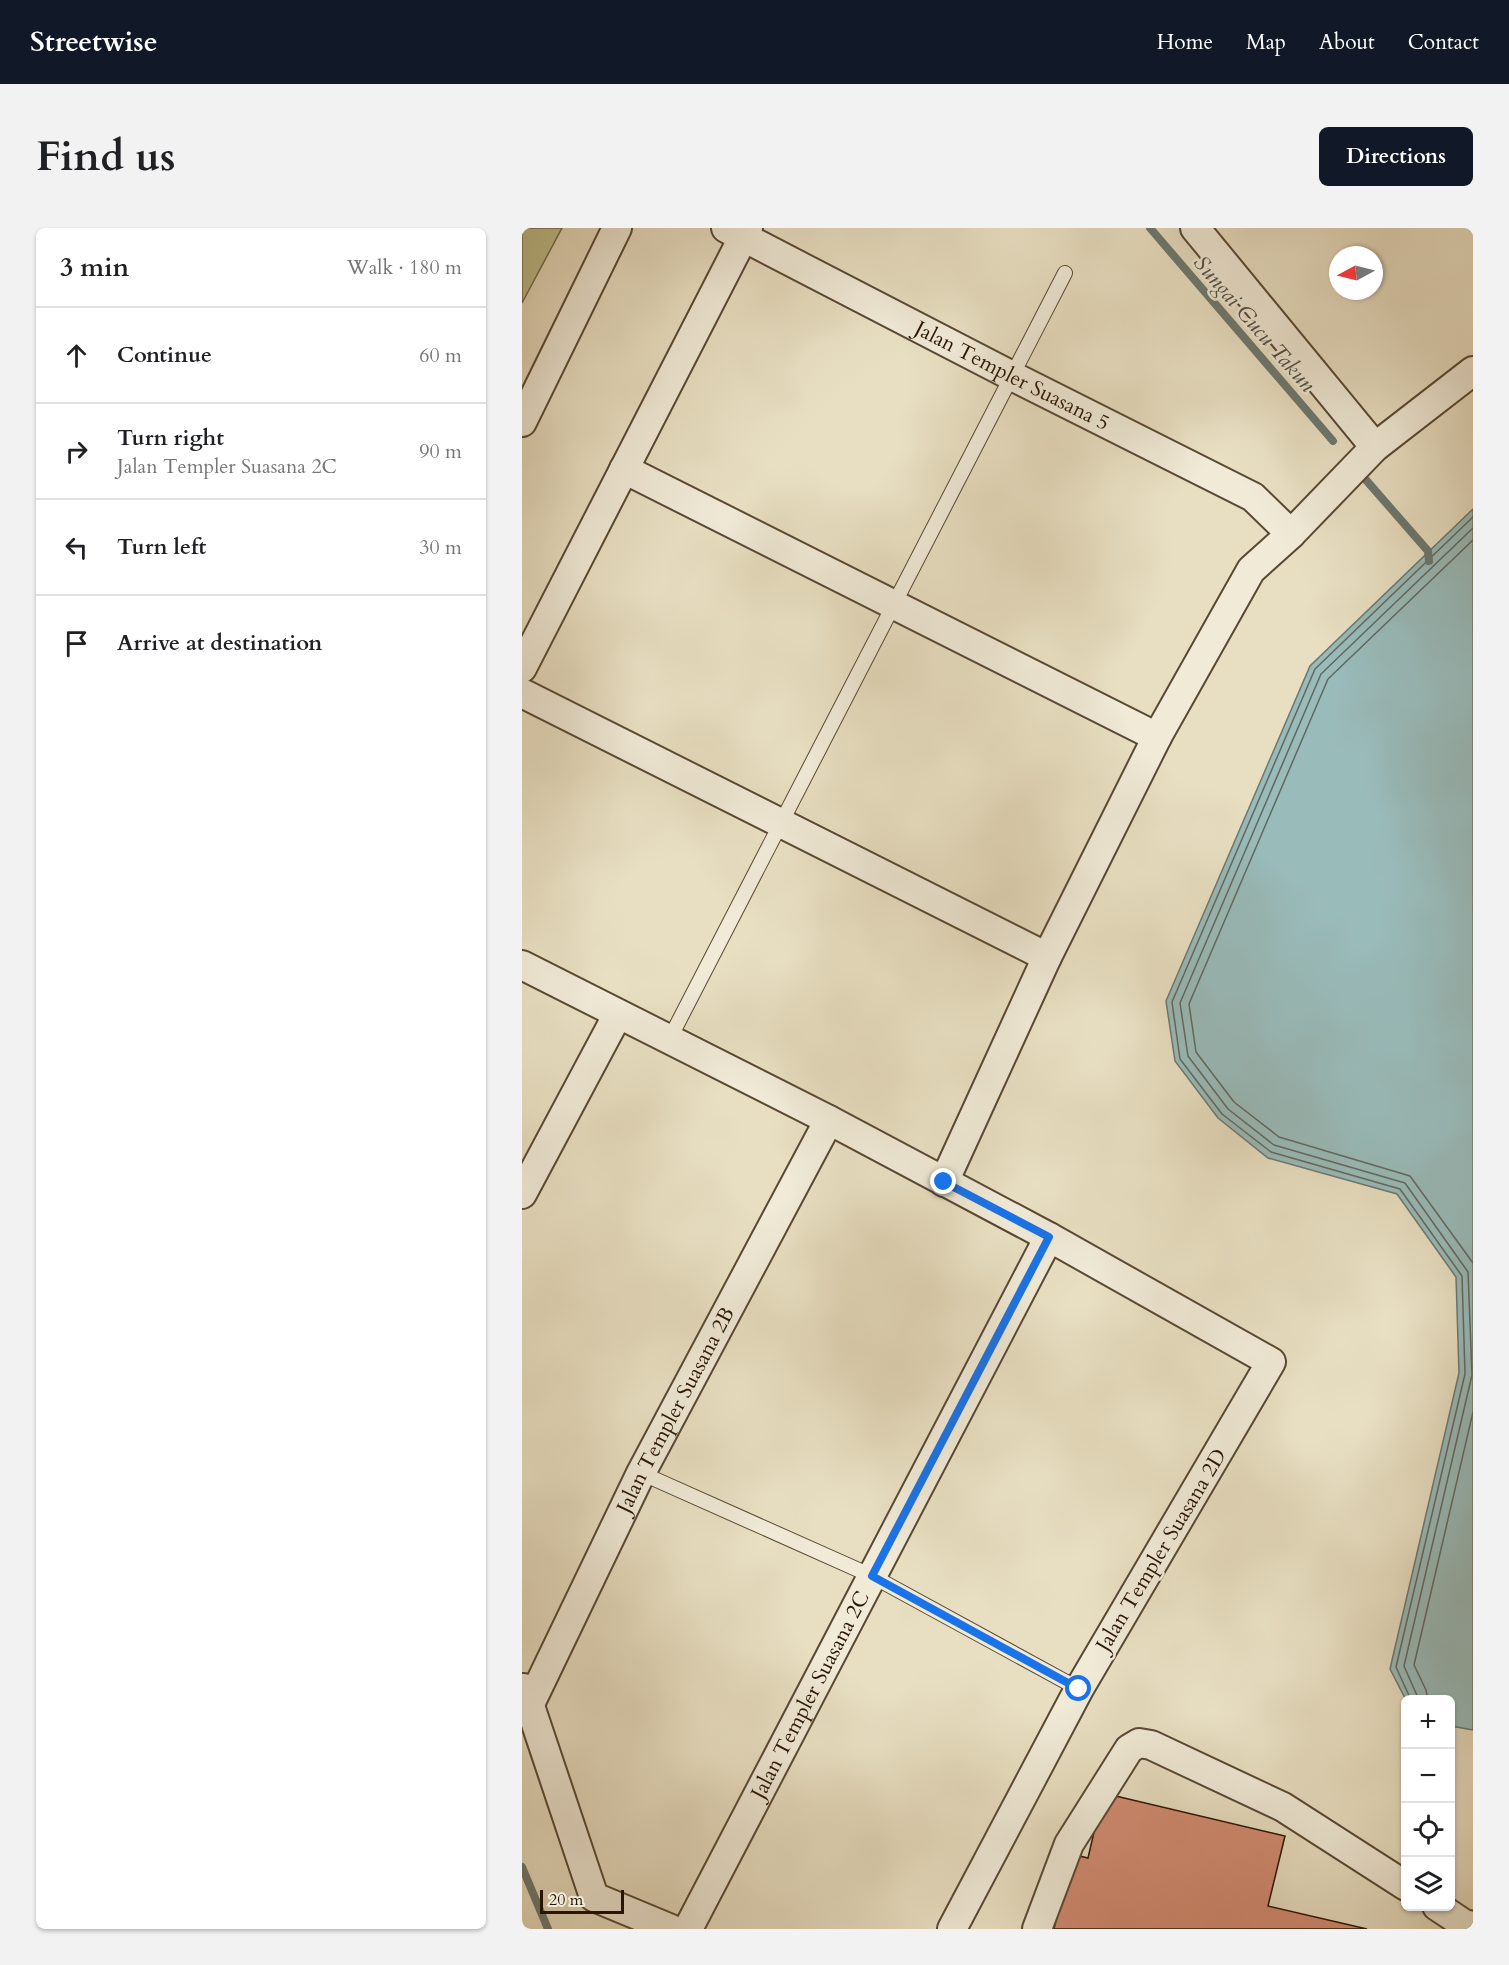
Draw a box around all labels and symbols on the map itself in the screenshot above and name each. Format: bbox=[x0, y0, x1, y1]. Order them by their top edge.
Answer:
north arrow bbox=[1329, 246, 1383, 300]
water label: Sungai Cucu Takun bbox=[1186, 249, 1322, 399]
street label: Jalan Templer Suasana 5 bbox=[907, 313, 1114, 438]
route end bbox=[930, 1168, 956, 1194]
street label: Jalan Templer Suasana 2B bbox=[608, 1302, 742, 1521]
street label: Jalan Templer Suasana 2D bbox=[1088, 1443, 1234, 1660]
street label: Jalan Templer Suasana 2C bbox=[743, 1586, 877, 1807]
route start bbox=[1065, 1675, 1091, 1701]
scale bar bbox=[540, 1887, 624, 1914]

